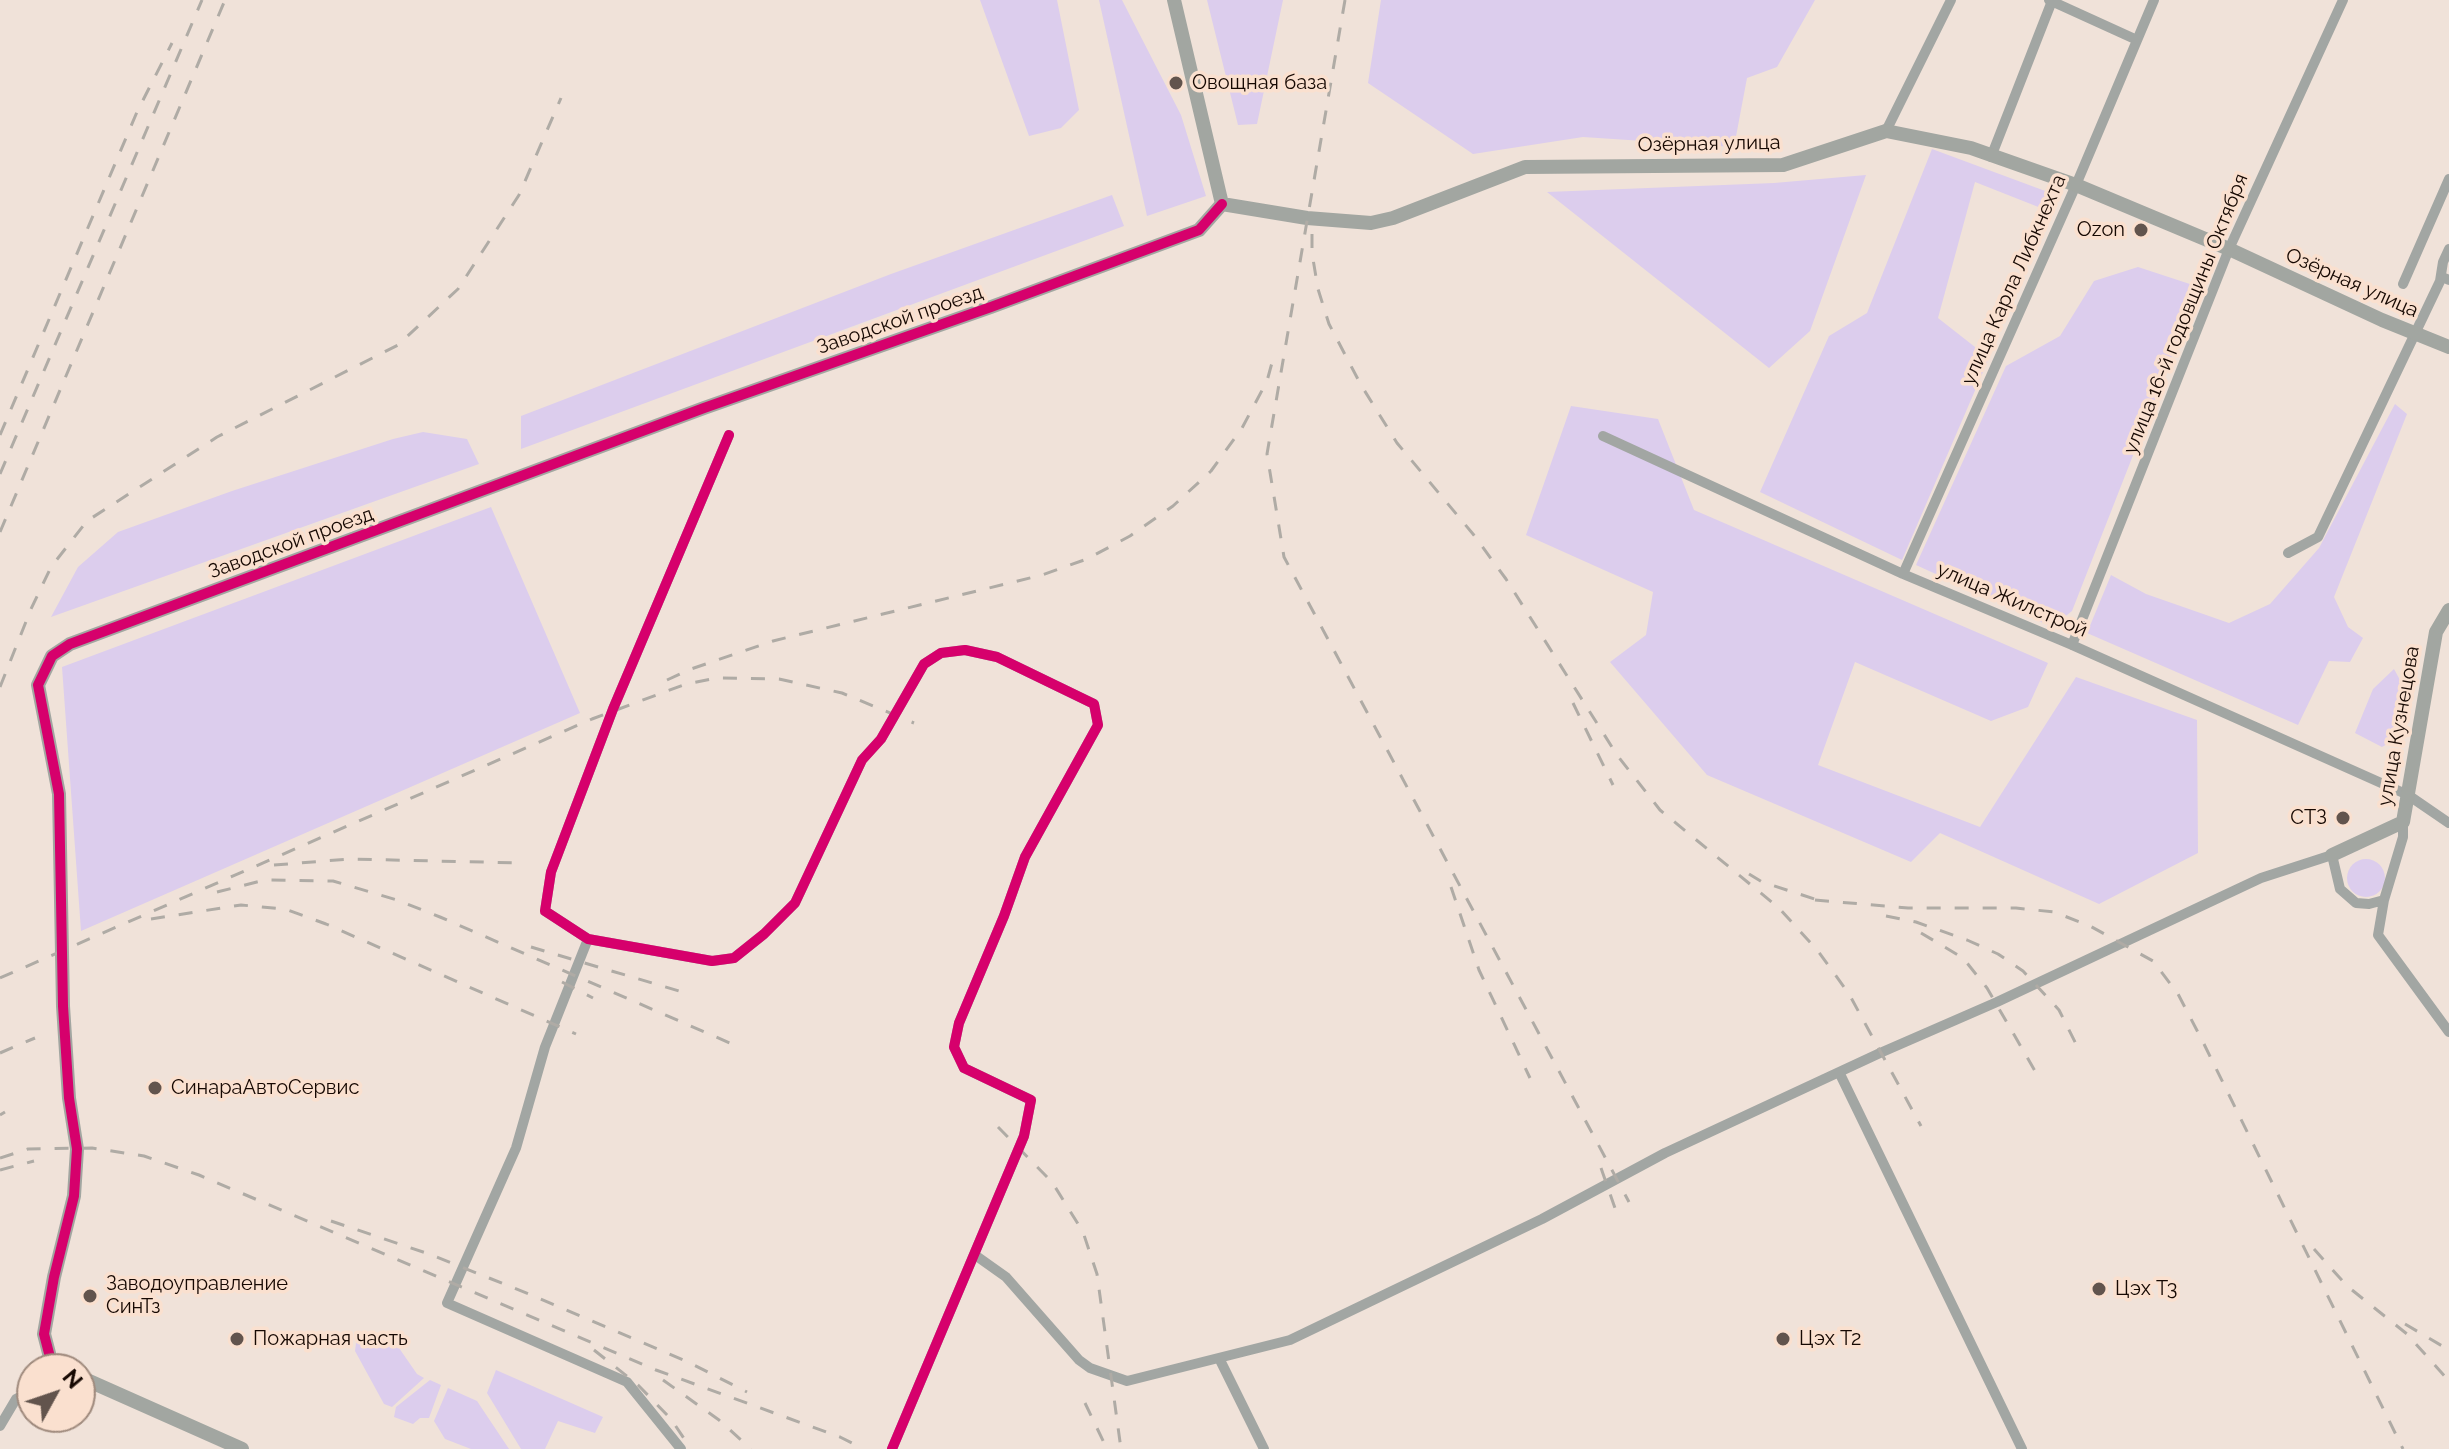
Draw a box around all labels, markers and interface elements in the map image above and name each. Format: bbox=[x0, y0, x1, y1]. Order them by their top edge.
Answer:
place label: Овощная база bbox=[1192, 71, 1327, 95]
marker: Овощная база bbox=[1167, 74, 1185, 92]
street label: Озёрная улица bbox=[1637, 131, 1781, 157]
street label: улица 16-й годовщины Октября bbox=[2119, 170, 2253, 458]
street label: улица Карла Либкнехта bbox=[1957, 171, 2071, 389]
place label: Ozon bbox=[2077, 218, 2125, 242]
marker: Ozon bbox=[2132, 221, 2150, 239]
street label: Озёрная улица bbox=[2282, 243, 2422, 323]
street label: Заводской проезд bbox=[814, 280, 986, 360]
street label: Заводской проезд bbox=[205, 502, 377, 584]
street label: улица Жилстрой bbox=[1933, 557, 2091, 643]
street label: улица Кузнецова bbox=[2373, 644, 2425, 808]
place label: СТЗ bbox=[2290, 806, 2327, 830]
marker: СТЗ bbox=[2334, 809, 2352, 827]
place label: СинараАвтоСервис bbox=[171, 1076, 359, 1100]
marker: СинараАвтоСервис bbox=[146, 1079, 164, 1097]
place label: Заводоуправление СинТз bbox=[106, 1272, 288, 1319]
place label: Цэх Т3 bbox=[2115, 1277, 2178, 1301]
marker: Цэх Т3 bbox=[2090, 1280, 2108, 1298]
marker: Заводоуправление СинТз bbox=[81, 1287, 99, 1305]
place label: Пожарная часть bbox=[253, 1327, 408, 1351]
place label: Цэх Т2 bbox=[1799, 1327, 1861, 1351]
marker: Пожарная часть bbox=[228, 1330, 246, 1348]
marker: Цэх Т2 bbox=[1774, 1330, 1792, 1348]
north arrow bbox=[16, 1353, 96, 1433]
text: N bbox=[57, 1364, 88, 1394]

